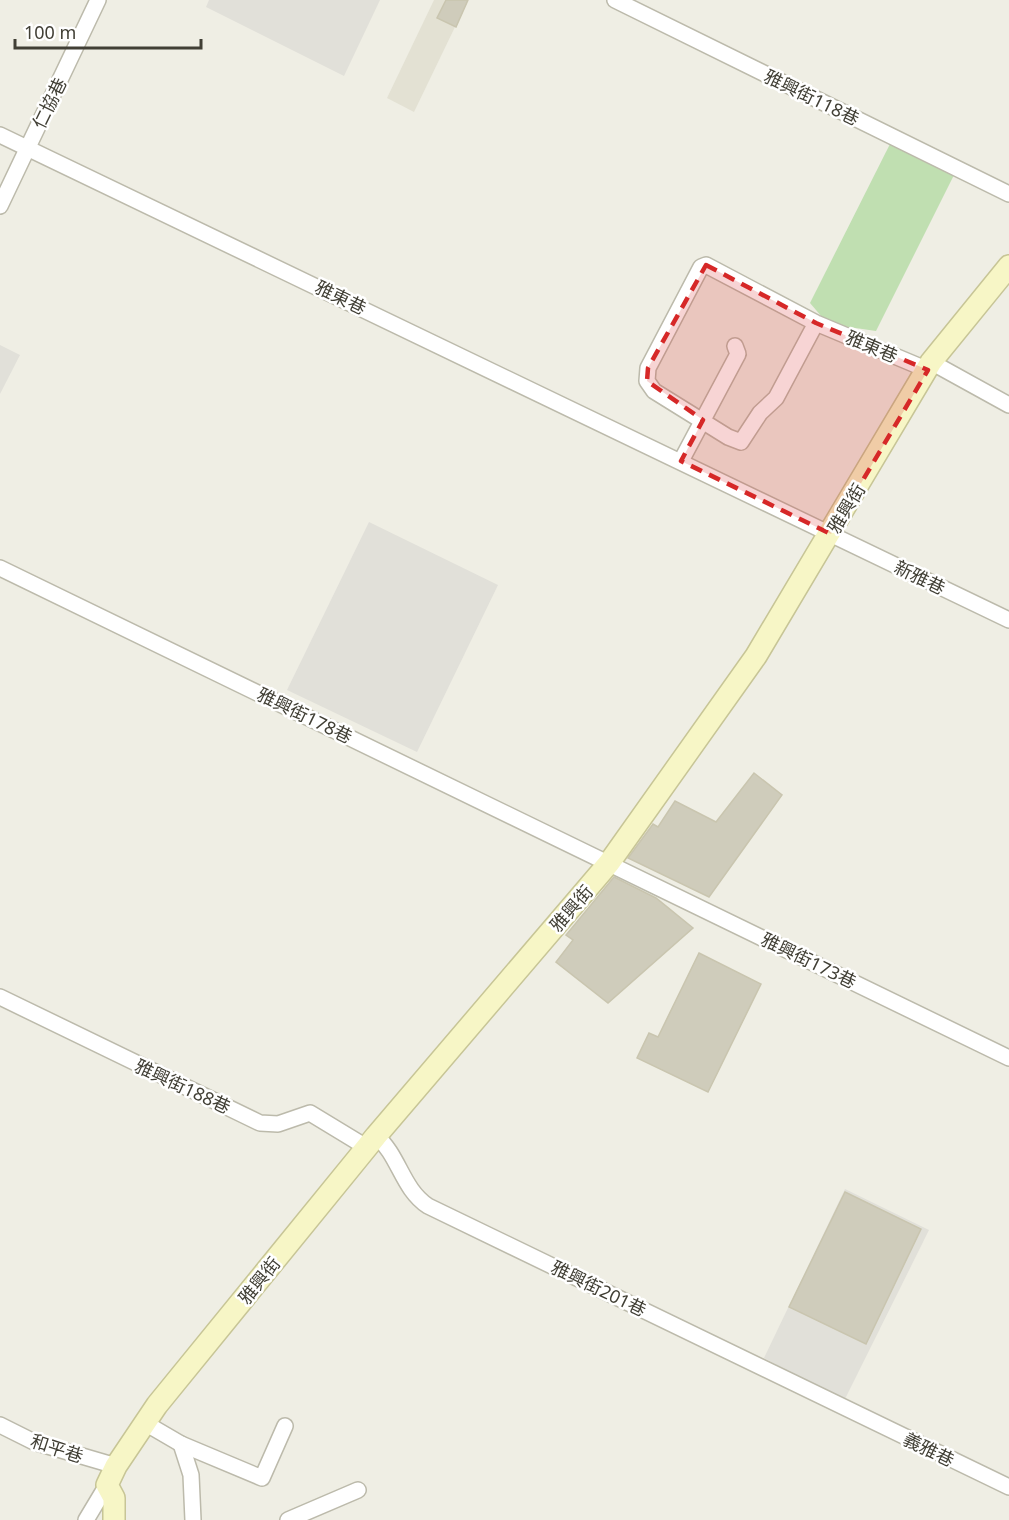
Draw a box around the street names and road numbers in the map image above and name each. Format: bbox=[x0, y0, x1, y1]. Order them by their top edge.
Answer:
street label: 雅興街118巷 bbox=[761, 64, 863, 130]
street label: 仁協巷 bbox=[26, 73, 72, 133]
street label: 雅東巷 bbox=[311, 274, 371, 320]
street label: 雅東巷 bbox=[842, 324, 902, 368]
street label: 雅興街 bbox=[822, 479, 870, 537]
street label: 新雅巷 bbox=[890, 554, 950, 600]
street label: 雅興街178巷 bbox=[254, 682, 356, 748]
street label: 雅興街 bbox=[544, 880, 598, 936]
street label: 雅興街173巷 bbox=[758, 927, 860, 993]
street label: 雅興街188巷 bbox=[131, 1053, 235, 1119]
street label: 雅興街 bbox=[233, 1251, 285, 1309]
street label: 雅興街201巷 bbox=[548, 1255, 650, 1321]
street label: 義雅巷 bbox=[899, 1426, 959, 1472]
street label: 和平巷 bbox=[28, 1428, 86, 1468]

